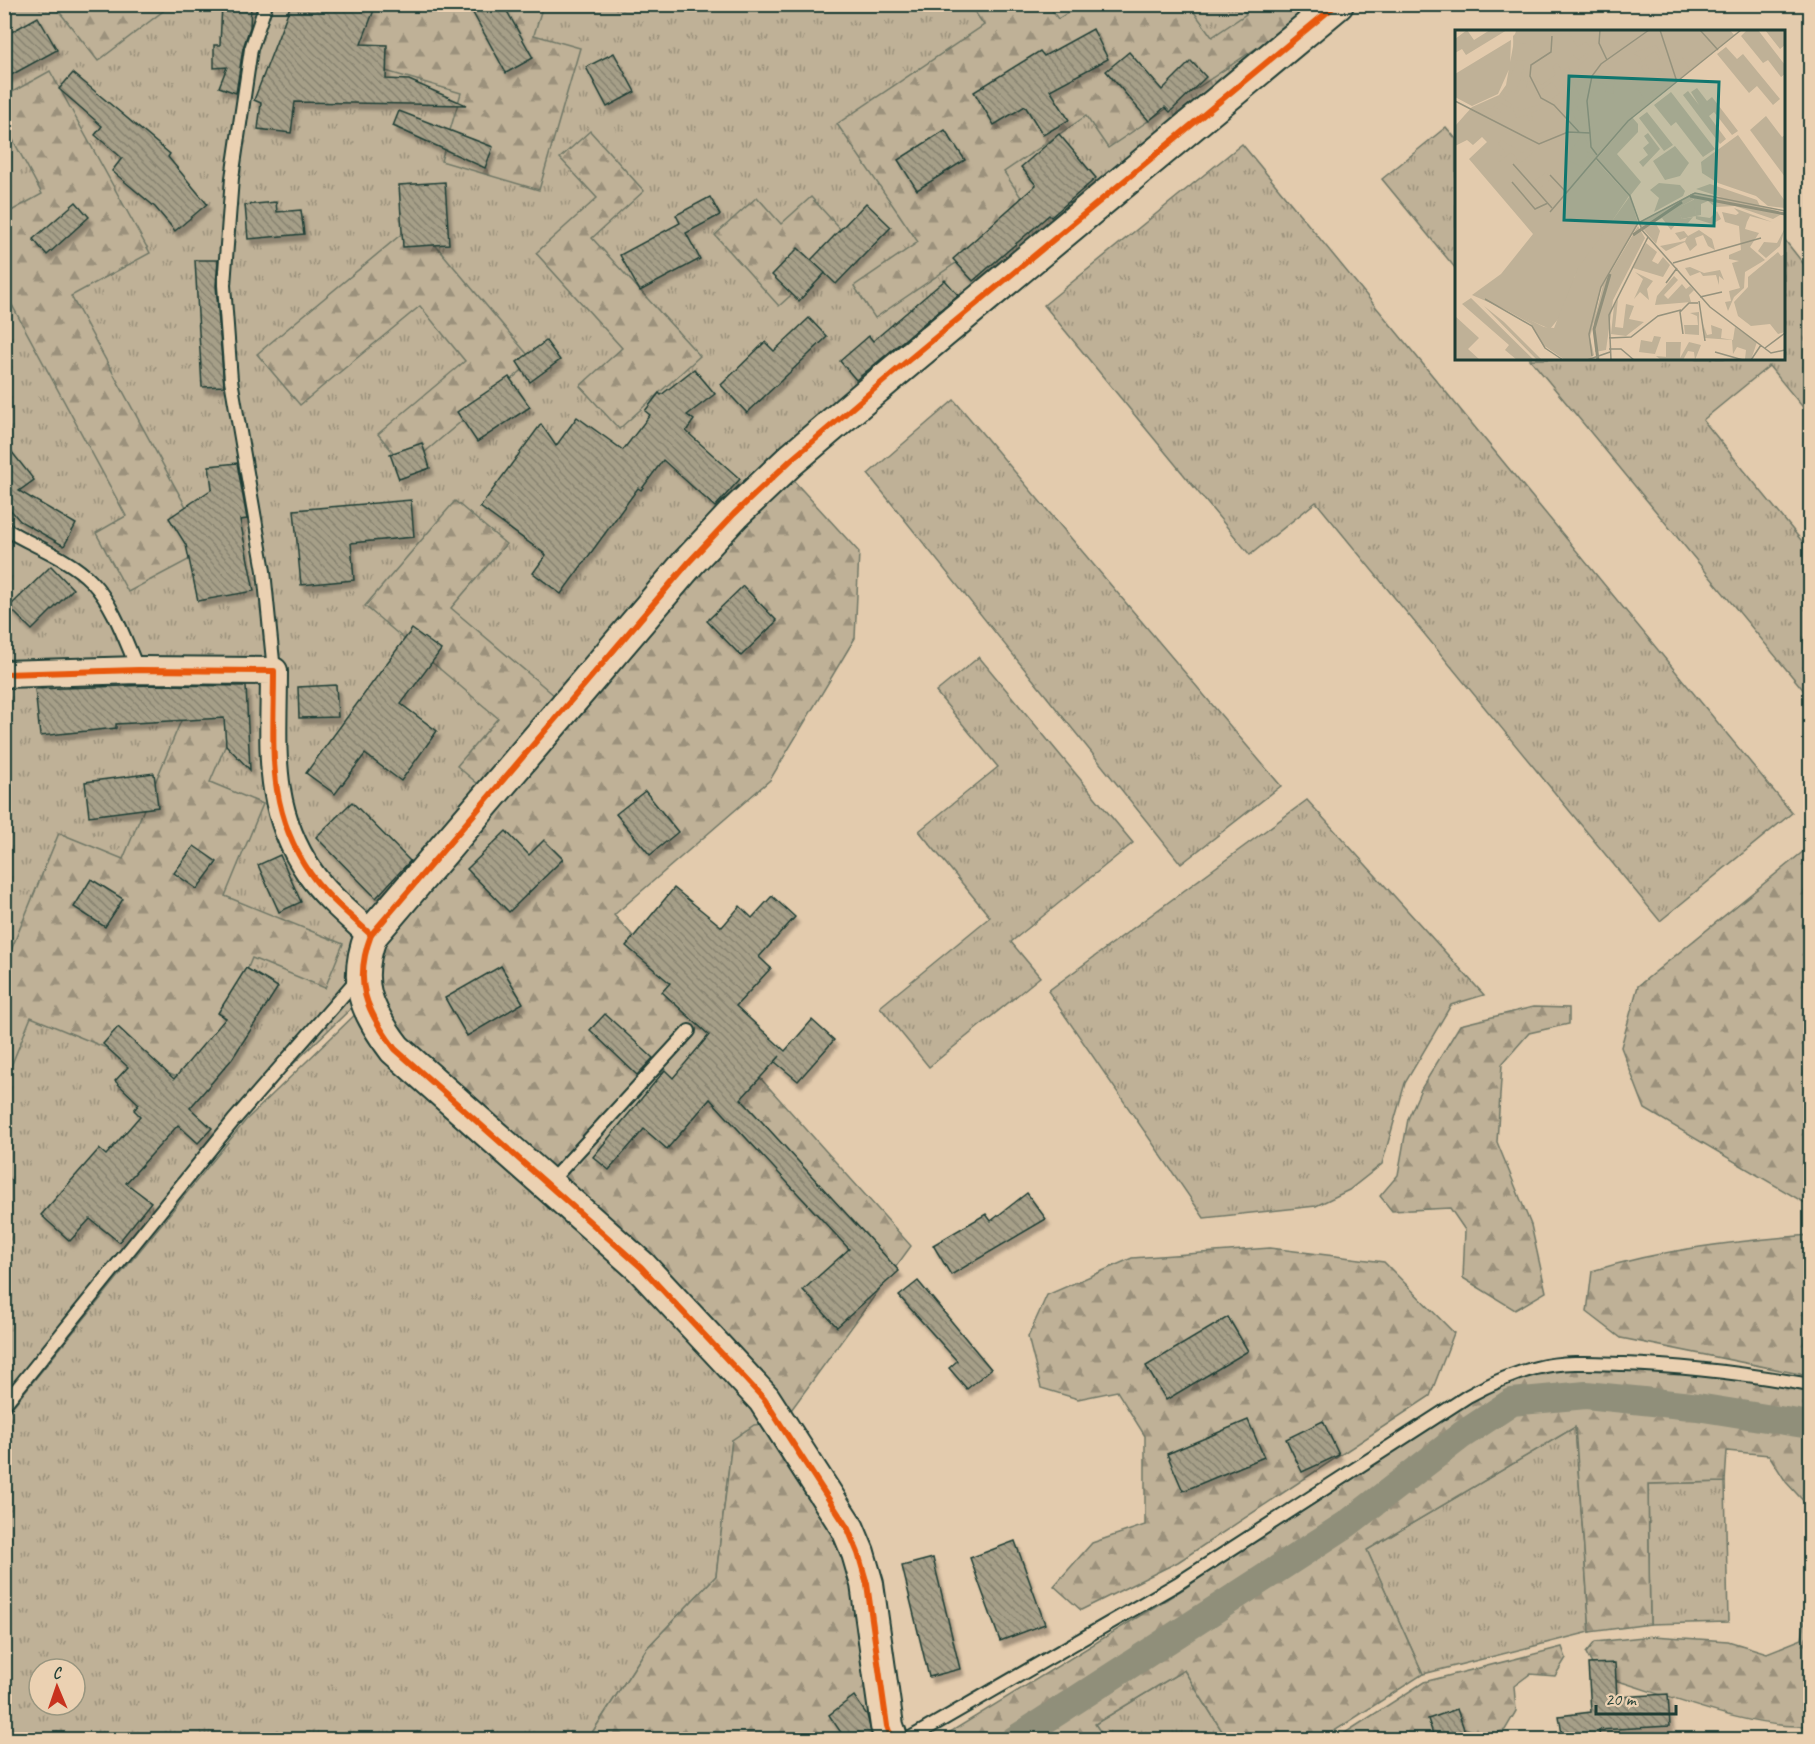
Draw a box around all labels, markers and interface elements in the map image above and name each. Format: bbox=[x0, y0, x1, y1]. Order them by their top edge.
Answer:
inset map bbox=[1455, 30, 1785, 360]
north arrow bbox=[27, 1657, 87, 1717]
text: С bbox=[52, 1663, 63, 1683]
scale bar bbox=[1596, 1678, 1676, 1716]
text: 20 m bbox=[1605, 1688, 1638, 1710]

